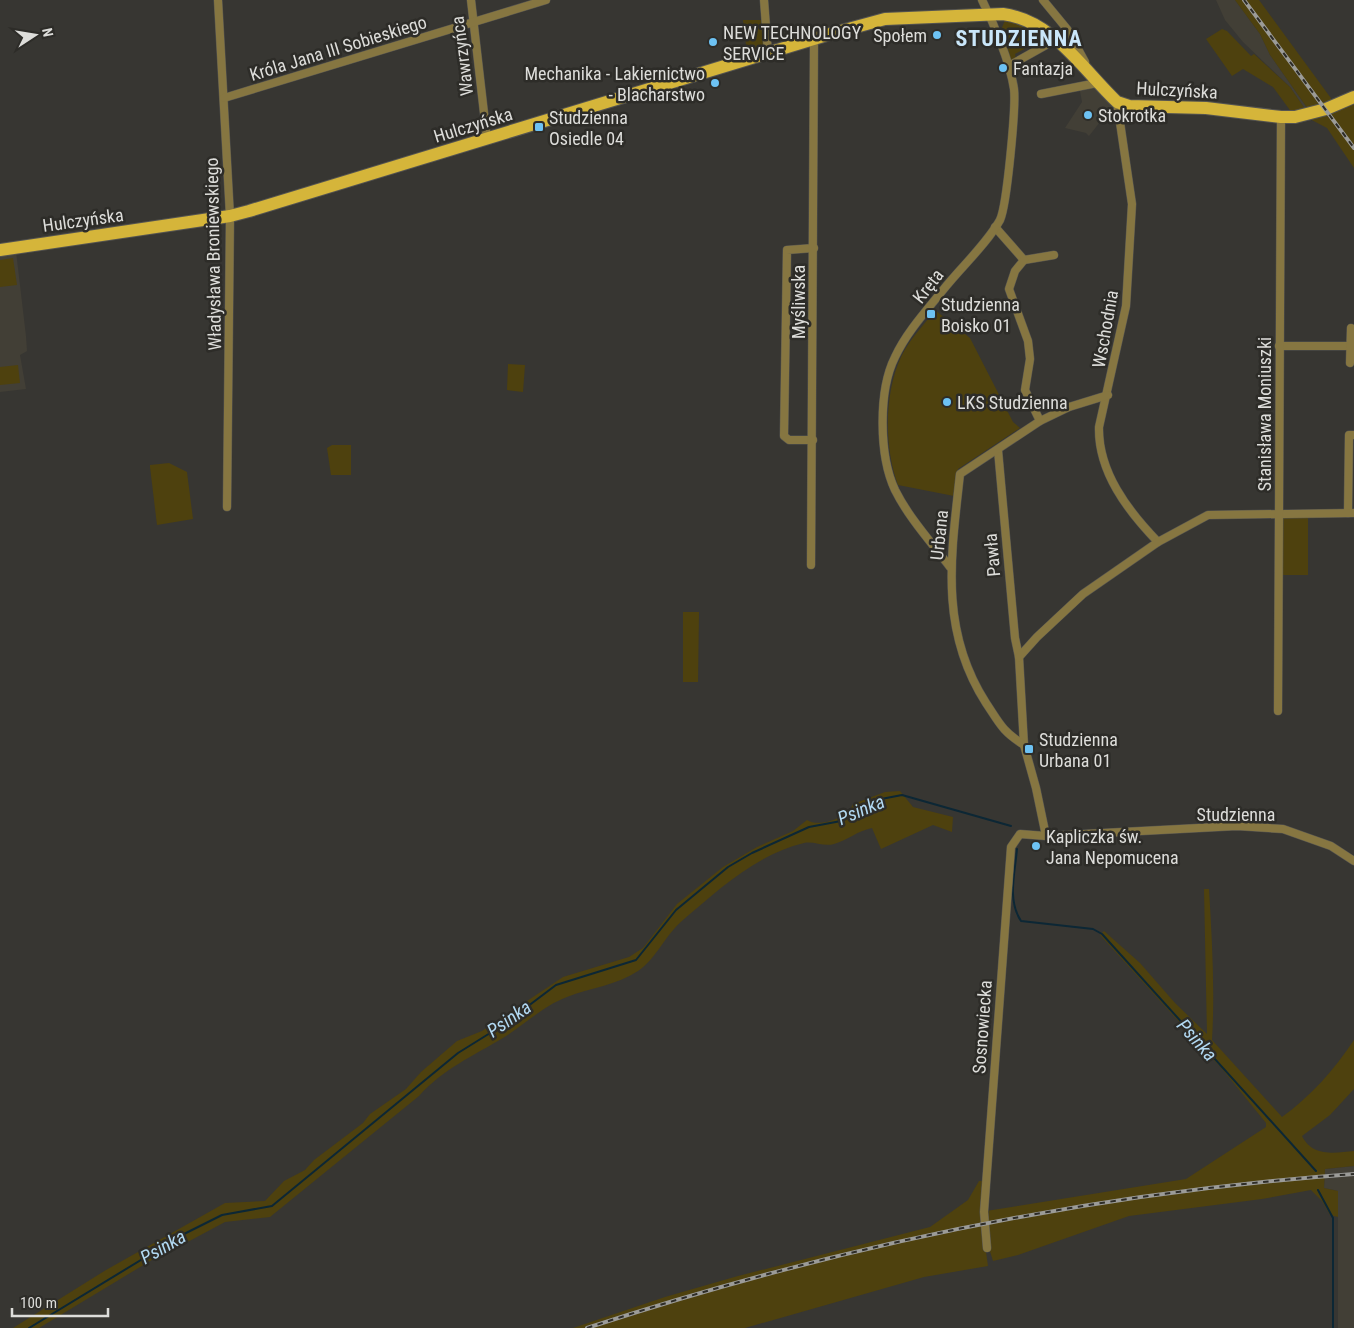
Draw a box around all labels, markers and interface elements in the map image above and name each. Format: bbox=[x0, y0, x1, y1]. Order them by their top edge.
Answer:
north arrow bbox=[10, 10, 60, 60]
street label: Króla Jana III Sobieskiego bbox=[247, 11, 429, 85]
street label: Wawrzyńca bbox=[447, 15, 477, 97]
place label: NEW TECHNOLOGY SERVICE bbox=[723, 22, 862, 64]
place label: Społem bbox=[873, 25, 927, 46]
text: N bbox=[39, 26, 56, 38]
district label: STUDZIENNA bbox=[955, 26, 1083, 51]
marker: Społem bbox=[931, 29, 943, 41]
marker: NEW TECHNOLOGY SERVICE bbox=[707, 36, 719, 48]
place label: Fantazja bbox=[1013, 58, 1073, 79]
marker: Fantazja bbox=[997, 62, 1009, 74]
place label: Mechanika - Lakiernictwo - Blacharstwo bbox=[524, 63, 705, 105]
marker: Mechanika - Lakiernictwo - Blacharstwo bbox=[709, 77, 721, 89]
street label: Hulczyńska bbox=[1136, 77, 1218, 103]
street label: Hulczyńska bbox=[431, 103, 515, 147]
place label: Stokrotka bbox=[1098, 105, 1166, 126]
place label: Studzienna Osiedle 04 bbox=[549, 107, 628, 149]
marker: Stokrotka bbox=[1082, 109, 1094, 121]
marker: Studzienna Osiedle 04 bbox=[533, 121, 545, 133]
street label: Władysława Broniewskiego bbox=[201, 157, 225, 351]
street label: Hulczyńska bbox=[41, 204, 125, 236]
street label: Myśliwska bbox=[788, 265, 809, 339]
street label: Kręta bbox=[908, 265, 948, 307]
street label: Wschodnia bbox=[1088, 289, 1122, 369]
place label: Studzienna Boisko 01 bbox=[941, 294, 1020, 336]
marker: Studzienna Boisko 01 bbox=[925, 308, 937, 320]
street label: Stanisława Moniuszki bbox=[1254, 337, 1275, 491]
place label: LKS Studzienna bbox=[957, 392, 1068, 413]
marker: LKS Studzienna bbox=[941, 396, 953, 408]
street label: Urbana bbox=[926, 509, 952, 561]
street label: Pawła bbox=[980, 532, 1004, 578]
place label: Studzienna Urbana 01 bbox=[1039, 729, 1118, 771]
marker: Studzienna Urbana 01 bbox=[1023, 743, 1035, 755]
water label: Psinka bbox=[834, 790, 888, 830]
street label: Studzienna bbox=[1197, 804, 1275, 825]
place label: Kapliczka św. Jana Nepomucena bbox=[1046, 826, 1179, 868]
marker: Kapliczka św. Jana Nepomucena bbox=[1030, 840, 1042, 852]
street label: Sosnowiecka bbox=[968, 980, 996, 1074]
water label: Psinka bbox=[482, 996, 536, 1042]
water label: Psinka bbox=[1172, 1014, 1222, 1066]
water label: Psinka bbox=[136, 1225, 190, 1269]
scale bar bbox=[12, 1286, 109, 1318]
text: 100 m bbox=[20, 1294, 57, 1312]

